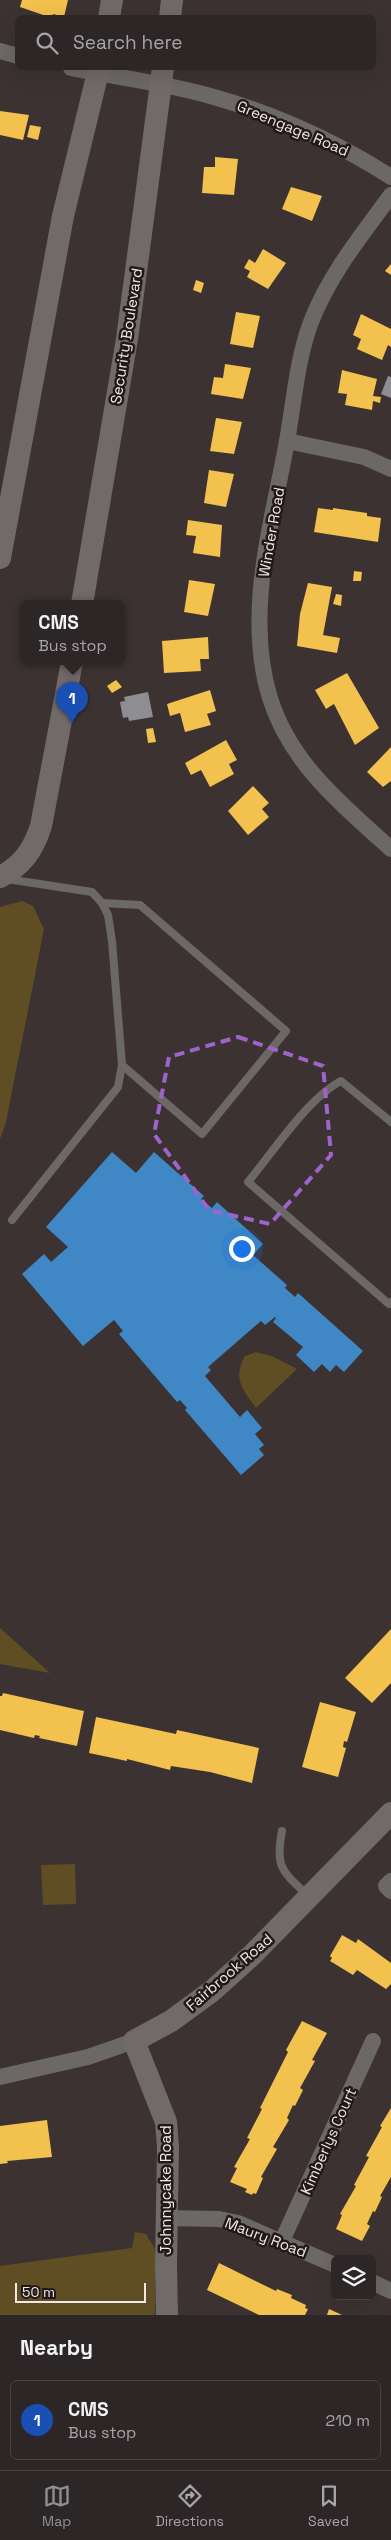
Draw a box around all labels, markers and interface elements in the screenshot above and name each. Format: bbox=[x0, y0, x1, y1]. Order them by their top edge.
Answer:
search box bbox=[15, 15, 376, 70]
icon: search bbox=[33, 29, 61, 57]
text: Search here bbox=[73, 30, 183, 55]
street label: Greengage Road bbox=[234, 96, 352, 160]
street label: Security Boulevard bbox=[106, 267, 146, 405]
street label: Winder Road bbox=[254, 486, 288, 578]
popup bbox=[20, 600, 125, 665]
text: CMS bbox=[38, 610, 79, 635]
text: Bus stop bbox=[38, 635, 107, 656]
pin: 1 bbox=[56, 682, 88, 723]
your location bbox=[229, 1236, 255, 1262]
street label: Fairbrook Road bbox=[182, 1929, 276, 2015]
street label: Kimberlys Court bbox=[296, 2084, 360, 2197]
street label: Johnnycake Road bbox=[156, 2125, 175, 2255]
street label: Maury Road bbox=[222, 2213, 310, 2261]
map controls bbox=[331, 2255, 376, 2300]
button: layers bbox=[331, 2255, 376, 2300]
scale bar bbox=[15, 2280, 146, 2303]
text: 50 m bbox=[22, 2283, 55, 2301]
text: Nearby bbox=[20, 2334, 93, 2361]
text: CMS bbox=[68, 2397, 109, 2422]
text: 1 bbox=[33, 2410, 41, 2431]
text: 210 m bbox=[326, 2410, 370, 2431]
text: Bus stop bbox=[68, 2422, 136, 2443]
tab: Map bbox=[42, 2482, 71, 2530]
tab: Directions bbox=[155, 2482, 224, 2530]
tab: Saved bbox=[308, 2482, 349, 2530]

